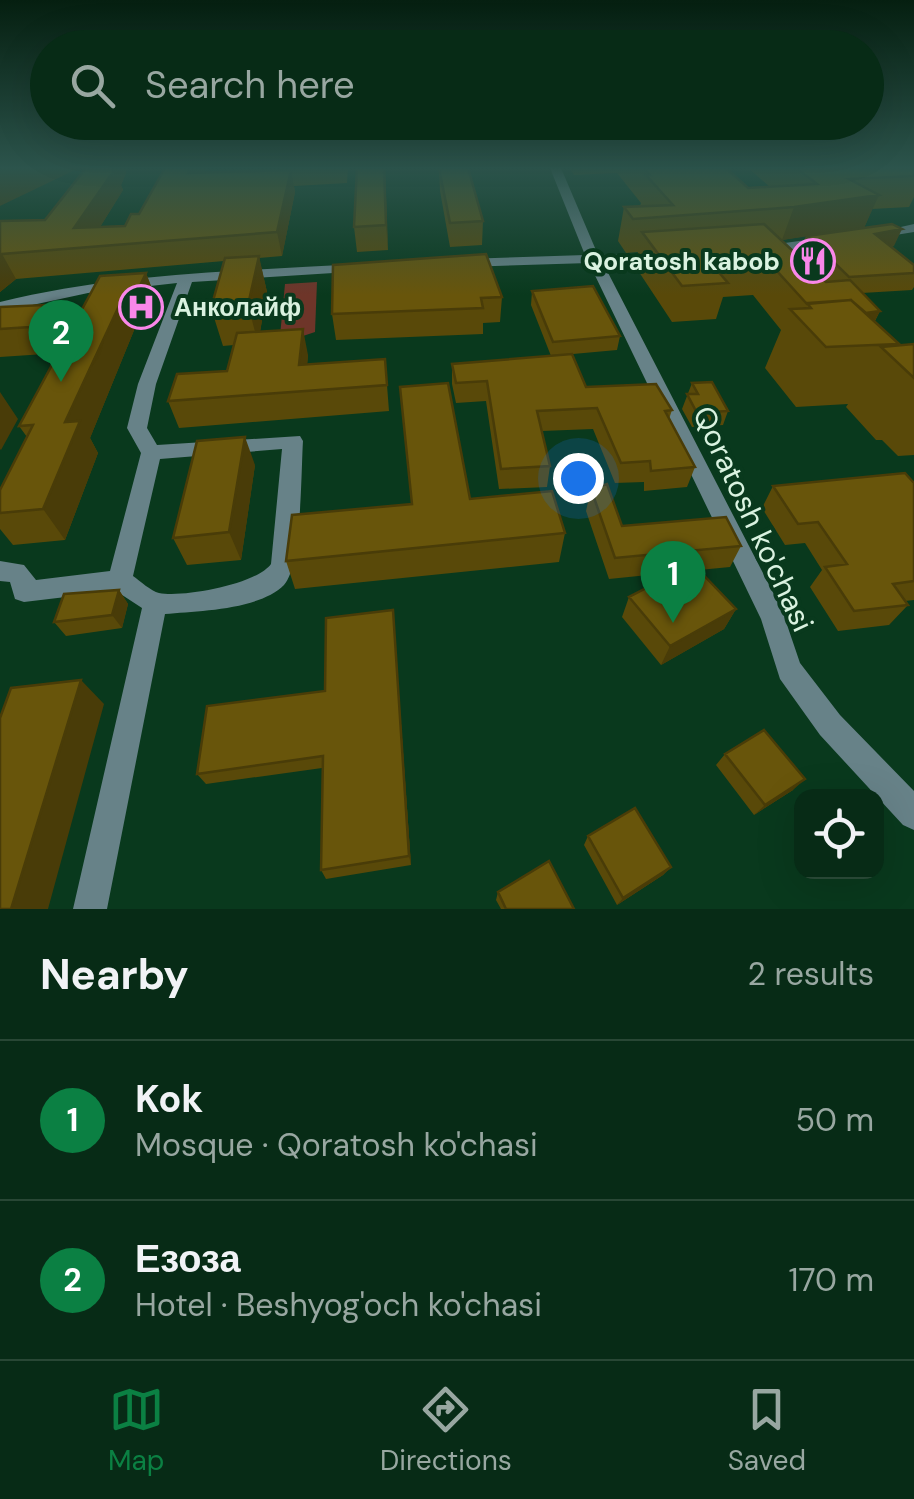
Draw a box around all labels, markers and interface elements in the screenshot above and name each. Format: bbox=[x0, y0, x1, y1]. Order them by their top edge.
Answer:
search box bbox=[30, 30, 884, 140]
icon: search bbox=[65, 58, 120, 113]
text: Search here bbox=[145, 60, 355, 110]
restaurant icon: Qoratosh kabob bbox=[790, 238, 836, 284]
place label: Qoratosh kabob bbox=[583, 245, 780, 278]
hospital icon: Анколайф bbox=[118, 284, 164, 330]
place label: Анколайф bbox=[174, 291, 301, 324]
pin: 2 bbox=[28, 300, 94, 382]
street label: Qoratosh ko'chasi bbox=[684, 400, 823, 638]
your location bbox=[553, 453, 604, 504]
pin: 1 bbox=[640, 540, 706, 623]
map controls bbox=[794, 789, 884, 879]
button: locate bbox=[794, 789, 884, 879]
text: Nearby bbox=[40, 947, 189, 1002]
text: 2 results bbox=[748, 953, 874, 995]
text: Kok bbox=[135, 1074, 203, 1124]
text: 1 bbox=[67, 1099, 78, 1141]
text: 50 m bbox=[796, 1099, 874, 1141]
text: Mosque · Qoratosh ko'chasi bbox=[135, 1124, 538, 1166]
text: Езоза bbox=[135, 1234, 241, 1284]
text: 2 bbox=[63, 1259, 82, 1301]
text: 170 m bbox=[788, 1259, 874, 1301]
text: Hotel · Beshyog'och ko'chasi bbox=[135, 1284, 542, 1326]
tab: Map bbox=[108, 1382, 164, 1479]
tab: Directions bbox=[380, 1382, 512, 1479]
tab: Saved bbox=[728, 1382, 806, 1479]

